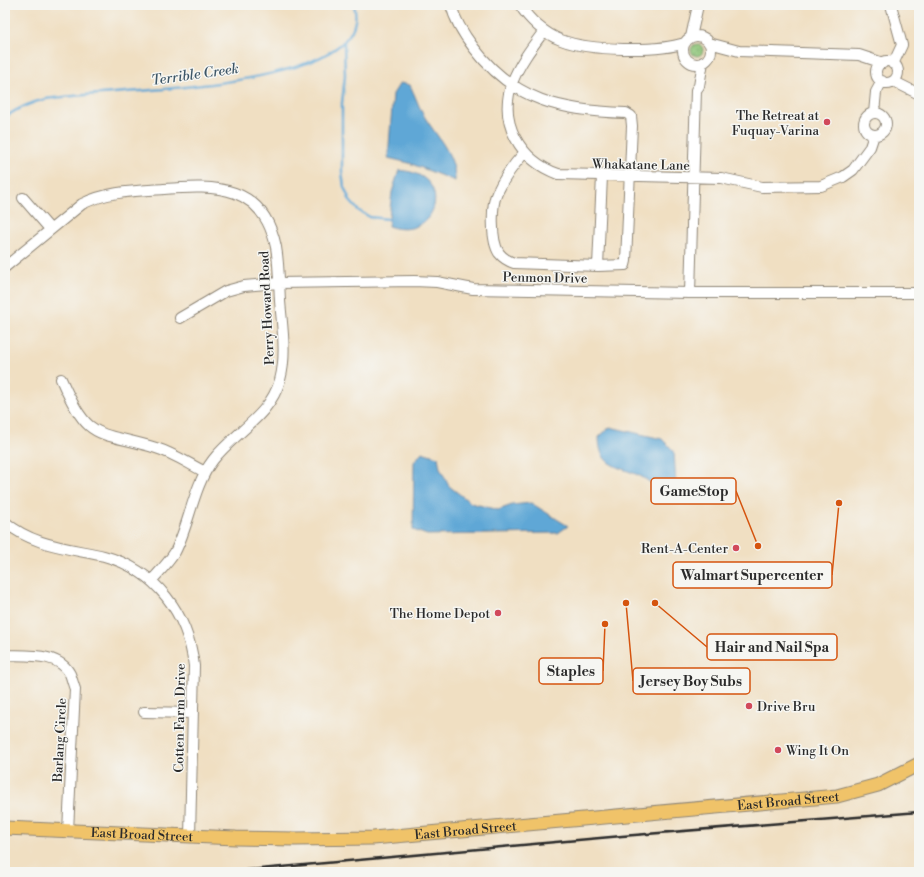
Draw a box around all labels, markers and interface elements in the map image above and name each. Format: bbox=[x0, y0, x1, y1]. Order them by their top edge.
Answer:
water label: Terrible Creek bbox=[150, 60, 240, 90]
place label: The Retreat at Fuquay-Varina bbox=[732, 108, 819, 139]
marker: The Retreat at Fuquay-Varina bbox=[822, 117, 832, 127]
street label: Whakatane Lane bbox=[591, 156, 690, 174]
street label: Perry Howard Road bbox=[256, 250, 278, 365]
street label: Penmon Drive bbox=[503, 269, 588, 287]
callout: GameStop bbox=[651, 478, 736, 504]
text: GameStop bbox=[659, 483, 729, 501]
place label: Rent-A-Center bbox=[641, 541, 728, 557]
marker: Rent-A-Center bbox=[731, 543, 741, 553]
callout: Walmart Supercenter bbox=[673, 562, 832, 588]
text: Walmart Supercenter bbox=[679, 567, 824, 585]
place label: The Home Depot bbox=[390, 606, 490, 622]
marker: The Home Depot bbox=[493, 608, 503, 618]
callout: Hair and Nail Spa bbox=[707, 634, 837, 660]
text: Hair and Nail Spa bbox=[715, 639, 830, 657]
callout: Staples bbox=[539, 658, 603, 684]
street label: Cotten Farm Drive bbox=[171, 663, 189, 773]
text: Staples bbox=[547, 663, 595, 681]
callout: Jersey Boy Subs bbox=[633, 668, 750, 694]
text: Jersey Boy Subs bbox=[638, 673, 742, 691]
street label: Barlang Circle bbox=[50, 697, 70, 784]
place label: Drive Bru bbox=[757, 699, 816, 715]
marker: Drive Bru bbox=[744, 701, 754, 711]
place label: Wing It On bbox=[785, 743, 849, 759]
marker: Wing It On bbox=[773, 745, 783, 755]
street label: East Broad Street bbox=[736, 789, 840, 814]
street label: East Broad Street bbox=[414, 818, 518, 843]
street label: East Broad Street bbox=[90, 825, 194, 845]

